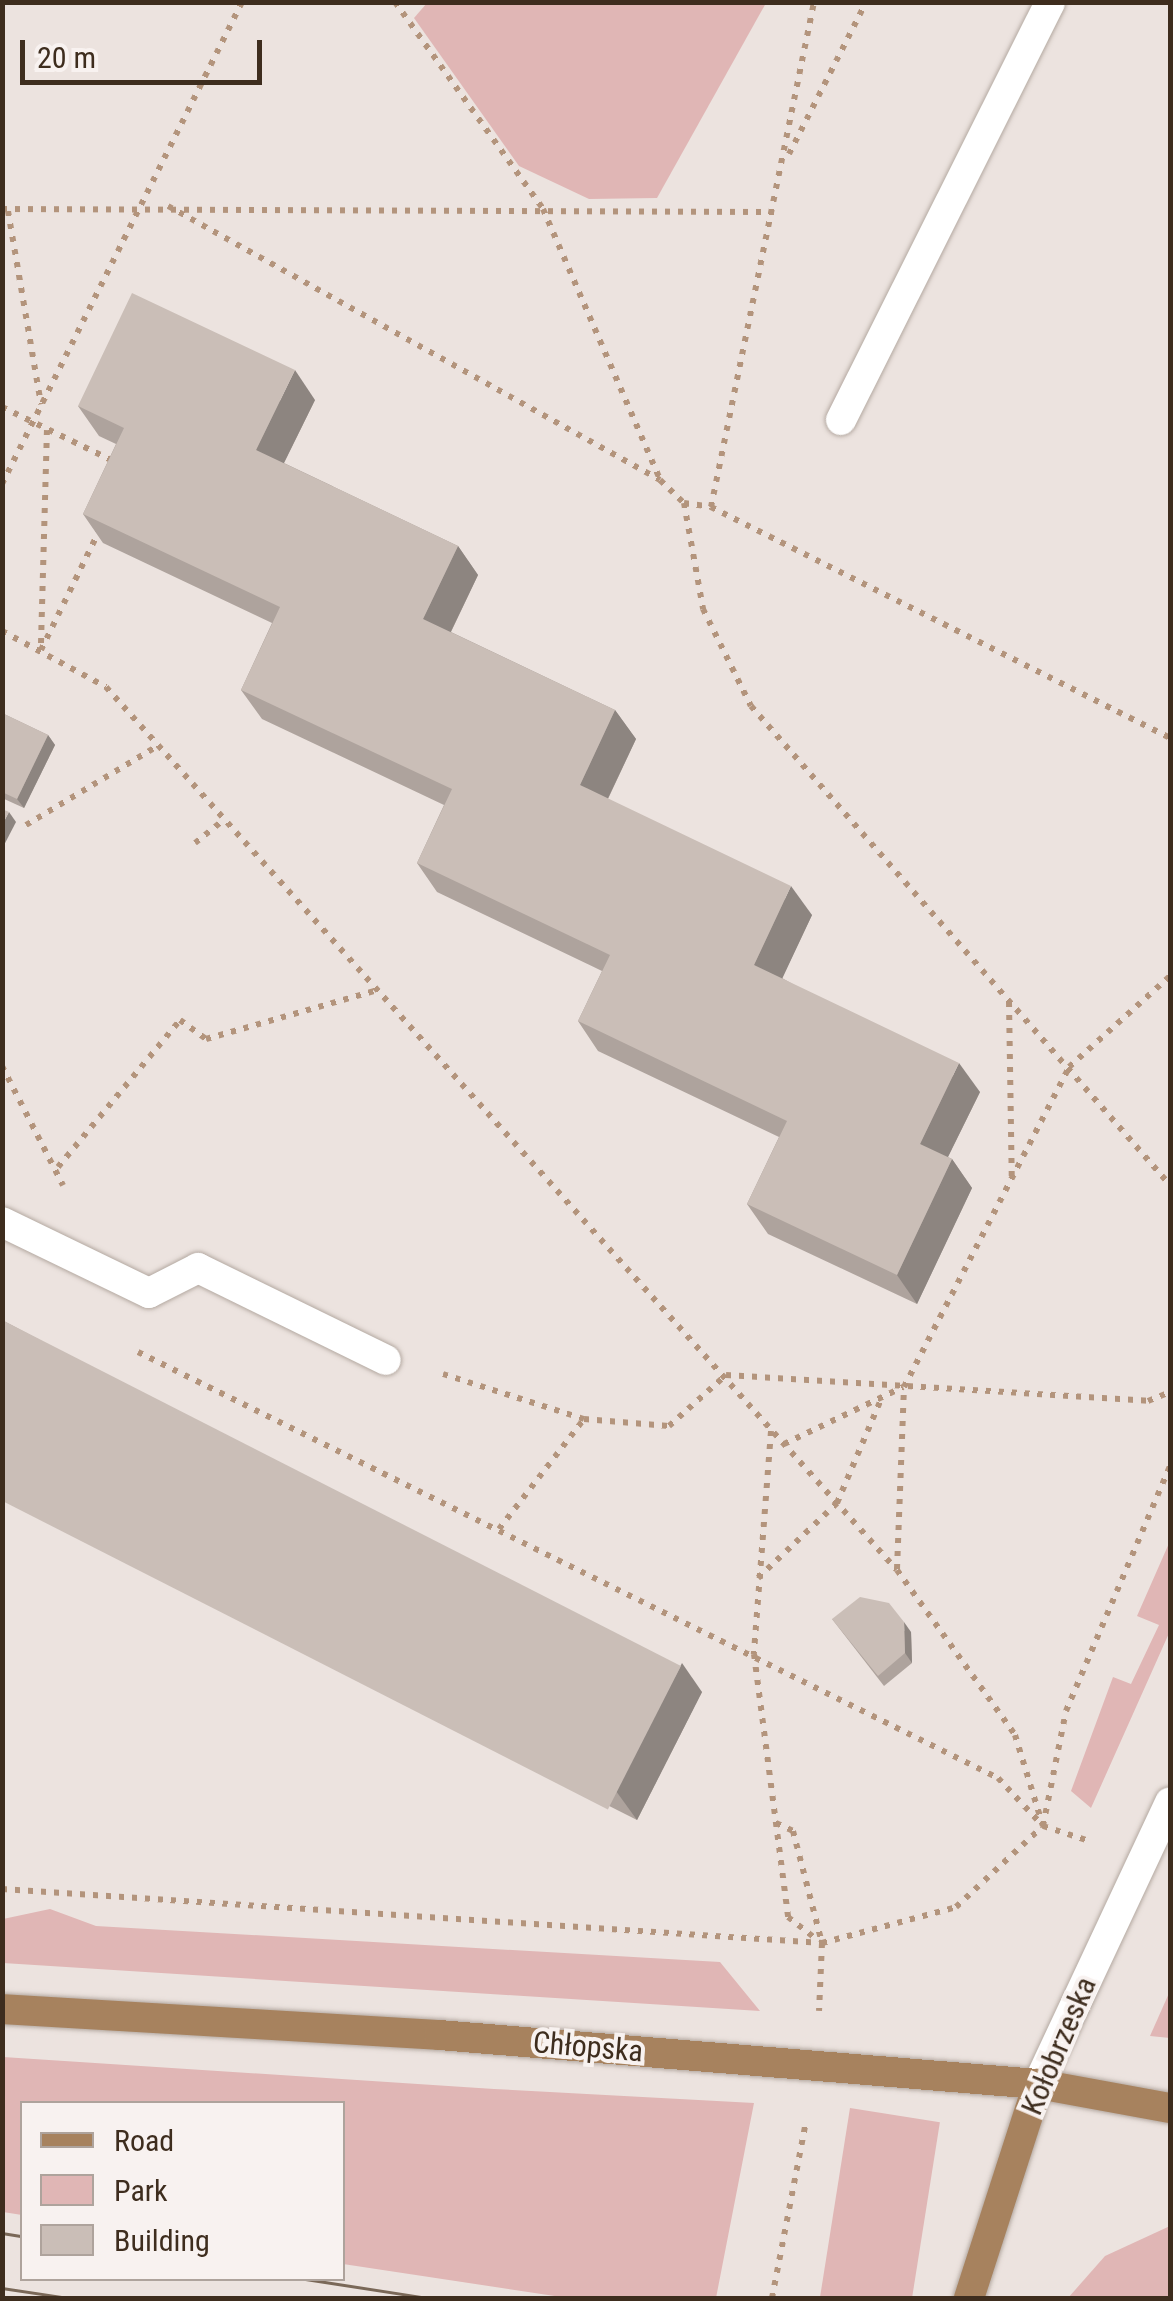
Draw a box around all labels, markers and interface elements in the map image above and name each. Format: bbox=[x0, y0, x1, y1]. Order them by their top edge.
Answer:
scale bar bbox=[25, 20, 268, 82]
text: 20 m bbox=[37, 40, 96, 75]
street label: Kołobrzeska bbox=[1014, 1972, 1104, 2120]
street label: Chłopska bbox=[531, 2024, 645, 2070]
legend bbox=[20, 2101, 345, 2281]
text: Road bbox=[114, 2123, 174, 2158]
text: Park bbox=[114, 2173, 168, 2208]
text: Building bbox=[114, 2223, 210, 2258]

